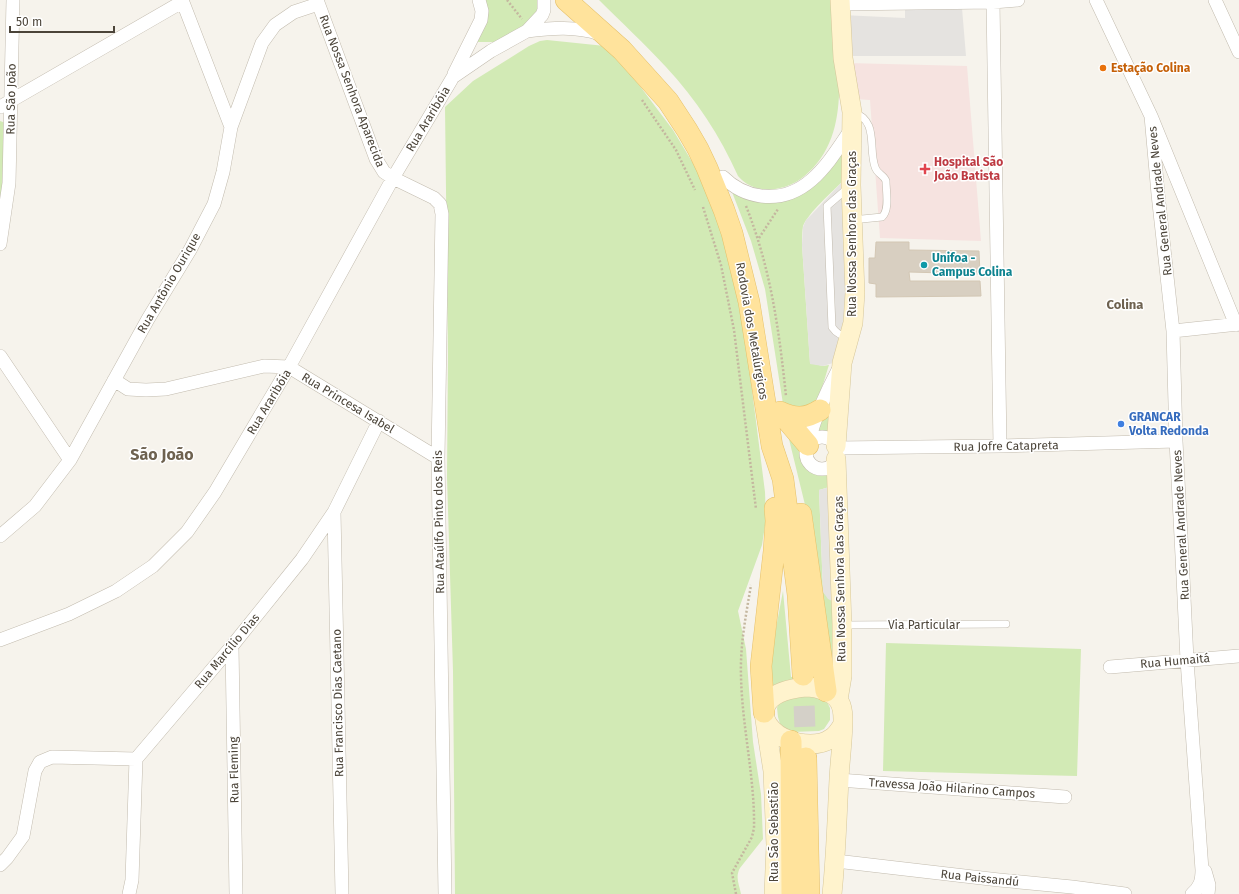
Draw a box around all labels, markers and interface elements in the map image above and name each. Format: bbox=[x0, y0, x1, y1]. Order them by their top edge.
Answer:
scale bar bbox=[10, 8, 114, 34]
street label: Rua Nossa Senhora Aparecida bbox=[316, 13, 388, 169]
text: 50 m bbox=[16, 15, 42, 29]
place label: Estação Colina bbox=[1111, 61, 1191, 76]
street label: Rua São João bbox=[3, 63, 19, 135]
marker: Estação Colina bbox=[1098, 63, 1108, 73]
street label: Rua Araribóia bbox=[403, 84, 453, 154]
street label: Rua General Andrade Neves bbox=[1145, 125, 1175, 277]
street label: Rua Nossa Senhora das Graças bbox=[845, 151, 859, 317]
place label: Hospital São João Batista bbox=[933, 155, 1003, 183]
marker: Hospital São João Batista bbox=[919, 163, 931, 175]
street label: Rua Antônio Ourique bbox=[135, 230, 203, 336]
place label: Unifoa - Campus Colina bbox=[932, 251, 1013, 279]
marker: Unifoa - Campus Colina bbox=[919, 260, 929, 270]
street label: Rodovia dos Metalúrgicos bbox=[733, 261, 771, 401]
district label: Colina bbox=[1107, 297, 1143, 312]
street label: Rua Araribóia bbox=[244, 367, 294, 437]
street label: Rua Princesa Isabel bbox=[299, 370, 397, 436]
place label: GRANCAR Volta Redonda bbox=[1128, 410, 1209, 438]
marker: GRANCAR Volta Redonda bbox=[1116, 419, 1126, 429]
street label: Rua Jofre Catapreta bbox=[953, 438, 1059, 454]
district label: São João bbox=[130, 445, 194, 464]
street label: Rua General Andrade Neves bbox=[1170, 449, 1192, 600]
street label: Rua Ataúlfo Pinto dos Reis bbox=[431, 450, 447, 594]
street label: Rua Nossa Senhora das Graças bbox=[832, 495, 848, 662]
street label: Rua Marcílio Dias bbox=[192, 610, 263, 691]
street label: Via Particular bbox=[888, 618, 960, 632]
street label: Rua Francisco Dias Caetano bbox=[330, 629, 346, 777]
street label: Rua Humaitá bbox=[1139, 651, 1211, 671]
street label: Rua Fleming bbox=[226, 736, 242, 803]
street label: Travessa João Hilarino Campos bbox=[868, 775, 1036, 801]
street label: Rua São Sebastião bbox=[767, 782, 781, 882]
street label: Rua Paissandú bbox=[940, 867, 1020, 889]

